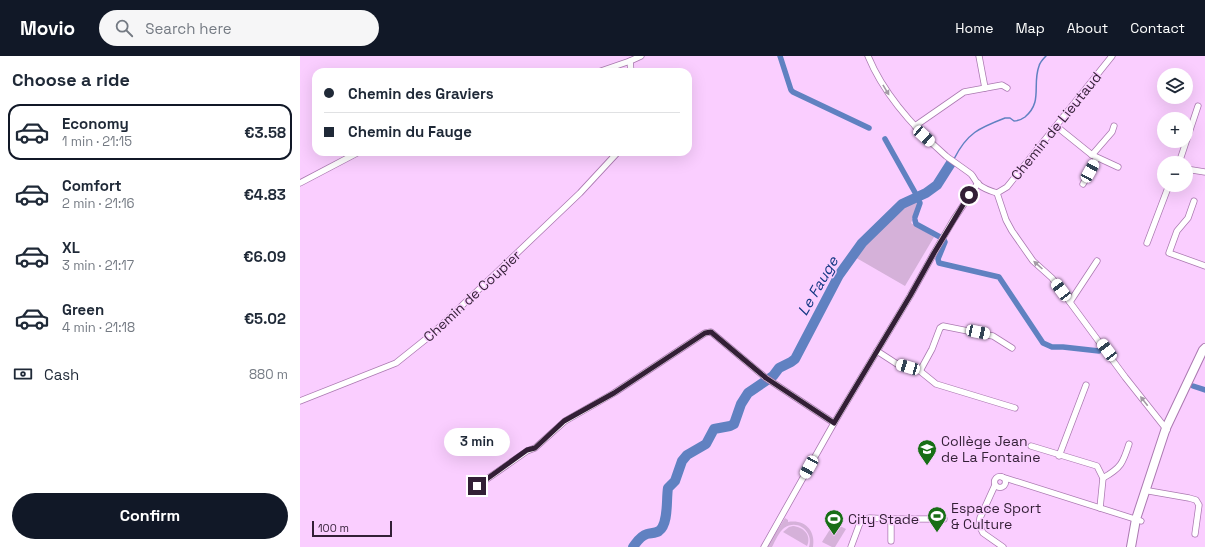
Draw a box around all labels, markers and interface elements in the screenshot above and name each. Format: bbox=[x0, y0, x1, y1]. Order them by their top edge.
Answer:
search box bbox=[99, 10, 379, 46]
text: Movio bbox=[20, 16, 75, 41]
icon: search bbox=[113, 17, 135, 39]
text: Search here bbox=[145, 19, 232, 38]
text: Home bbox=[955, 19, 993, 37]
text: Map bbox=[1015, 19, 1045, 37]
text: About bbox=[1067, 19, 1108, 37]
text: Contact bbox=[1130, 19, 1185, 37]
text: Choose a ride bbox=[12, 68, 130, 91]
street label: Chemin de Lieutaud bbox=[1007, 68, 1105, 184]
map controls bbox=[1157, 68, 1193, 192]
button: layers bbox=[1157, 68, 1193, 104]
text: Chemin des Graviers bbox=[348, 84, 494, 103]
one-way arrow bbox=[883, 84, 890, 96]
button: + bbox=[1157, 112, 1193, 148]
icon: car bbox=[14, 114, 50, 150]
text: Economy bbox=[62, 114, 129, 133]
text: Chemin du Fauge bbox=[348, 122, 472, 141]
text: €3.58 bbox=[244, 123, 286, 142]
car bbox=[911, 124, 937, 148]
text: 1 min · 21:15 bbox=[62, 133, 132, 150]
button: − bbox=[1157, 156, 1193, 192]
car bbox=[1079, 158, 1101, 184]
icon: car bbox=[14, 176, 50, 212]
text: Comfort bbox=[62, 176, 122, 195]
text: €4.83 bbox=[244, 185, 286, 204]
route start bbox=[960, 186, 978, 204]
text: 2 min · 21:16 bbox=[62, 195, 135, 212]
icon: car bbox=[14, 238, 50, 274]
text: XL bbox=[62, 238, 80, 257]
street label: Chemin de Coupier bbox=[420, 246, 524, 346]
text: €6.09 bbox=[243, 247, 286, 266]
water label: Le Fauge bbox=[793, 252, 843, 319]
text: 3 min · 21:17 bbox=[62, 257, 134, 274]
one-way arrow bbox=[1033, 260, 1043, 270]
car bbox=[1049, 277, 1073, 303]
icon: car bbox=[14, 300, 50, 336]
text: Green bbox=[62, 300, 104, 319]
text: €5.02 bbox=[244, 309, 286, 328]
text: 4 min · 21:18 bbox=[62, 319, 135, 336]
car bbox=[965, 324, 991, 340]
car bbox=[1095, 337, 1119, 363]
car bbox=[895, 358, 921, 376]
icon: cash bbox=[12, 363, 34, 385]
text: Cash bbox=[44, 365, 79, 384]
text: 880 m bbox=[249, 366, 288, 383]
one-way arrow bbox=[1140, 395, 1148, 406]
callout: 3 min bbox=[444, 428, 510, 456]
place label: Collège Jean de La Fontaine bbox=[941, 432, 1040, 466]
text: 3 min bbox=[460, 433, 494, 450]
school or university icon: Collège Jean de La Fontaine bbox=[916, 438, 938, 466]
car bbox=[798, 454, 820, 480]
route end bbox=[468, 477, 486, 495]
button: Confirm bbox=[12, 493, 288, 539]
place label: Espace Sport & Culture bbox=[951, 499, 1041, 533]
sports icon: Espace Sport & Culture bbox=[926, 505, 948, 533]
sports icon: City Stade bbox=[823, 508, 845, 536]
place label: City Stade bbox=[848, 510, 919, 528]
scale bar bbox=[312, 519, 392, 538]
text: 100 m bbox=[318, 521, 349, 535]

